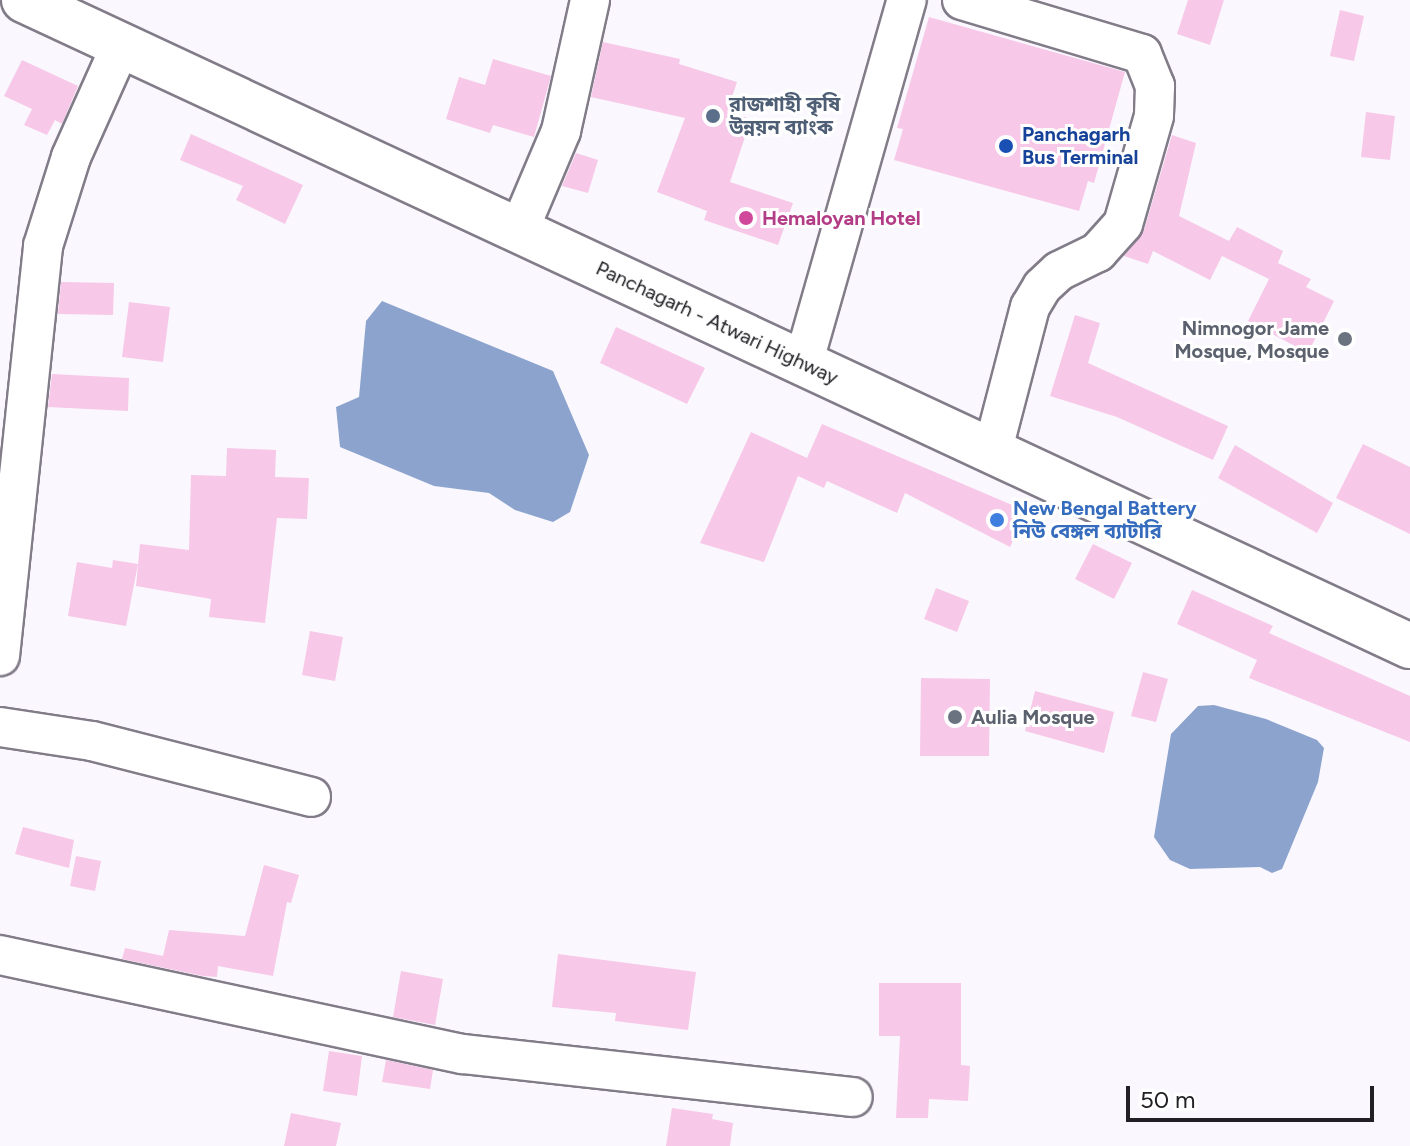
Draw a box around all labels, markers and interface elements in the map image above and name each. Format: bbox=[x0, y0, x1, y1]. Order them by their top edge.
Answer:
place label: রাজশাহী কৃষি উন্নয়ন ব্যাংক bbox=[729, 92, 840, 139]
marker: রাজশাহী কৃষি উন্নয়ন ব্যাংক bbox=[704, 107, 722, 125]
place label: Panchagarh Bus Terminal bbox=[1022, 122, 1138, 169]
marker: Panchagarh Bus Terminal bbox=[997, 137, 1015, 155]
place label: Hemaloyan Hotel bbox=[762, 206, 921, 230]
marker: Hemaloyan Hotel bbox=[737, 209, 755, 227]
street label: Panchagarh - Atwari Highway bbox=[592, 256, 842, 390]
place label: Nimnogor Jame Mosque, Mosque bbox=[1174, 316, 1329, 363]
marker: Nimnogor Jame Mosque, Mosque bbox=[1336, 330, 1354, 348]
place label: New Bengal Battery নিউ বেঙ্গল ব্যাটারি bbox=[1013, 496, 1197, 543]
marker: New Bengal Battery নিউ বেঙ্গল ব্যাটারি bbox=[988, 511, 1006, 529]
place label: Aulia Mosque bbox=[971, 705, 1095, 729]
marker: Aulia Mosque bbox=[946, 708, 964, 726]
scale bar bbox=[1130, 1070, 1378, 1120]
text: 50 m bbox=[1140, 1085, 1196, 1114]

